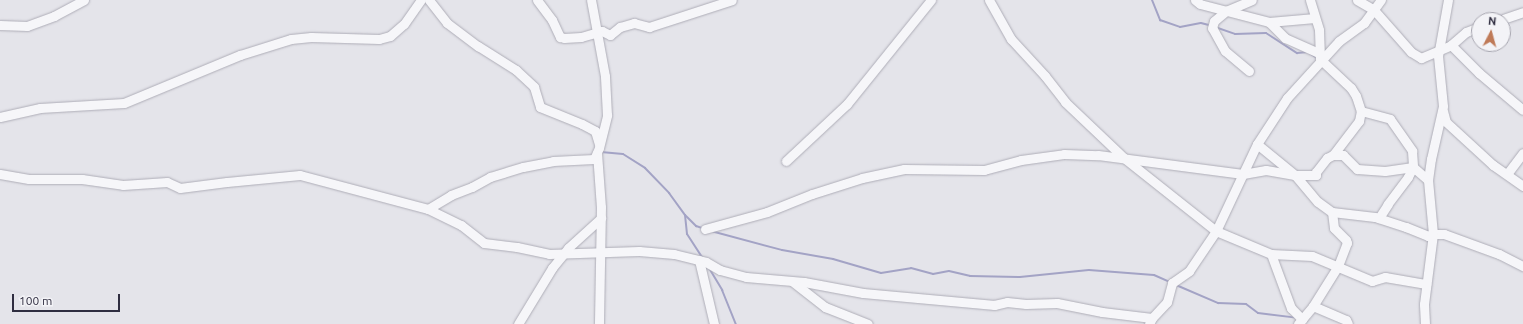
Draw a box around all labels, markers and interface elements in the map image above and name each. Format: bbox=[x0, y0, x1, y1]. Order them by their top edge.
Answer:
north arrow bbox=[1471, 12, 1511, 52]
text: N bbox=[1487, 15, 1497, 27]
scale bar bbox=[14, 286, 122, 312]
text: 100 m bbox=[19, 294, 52, 307]

